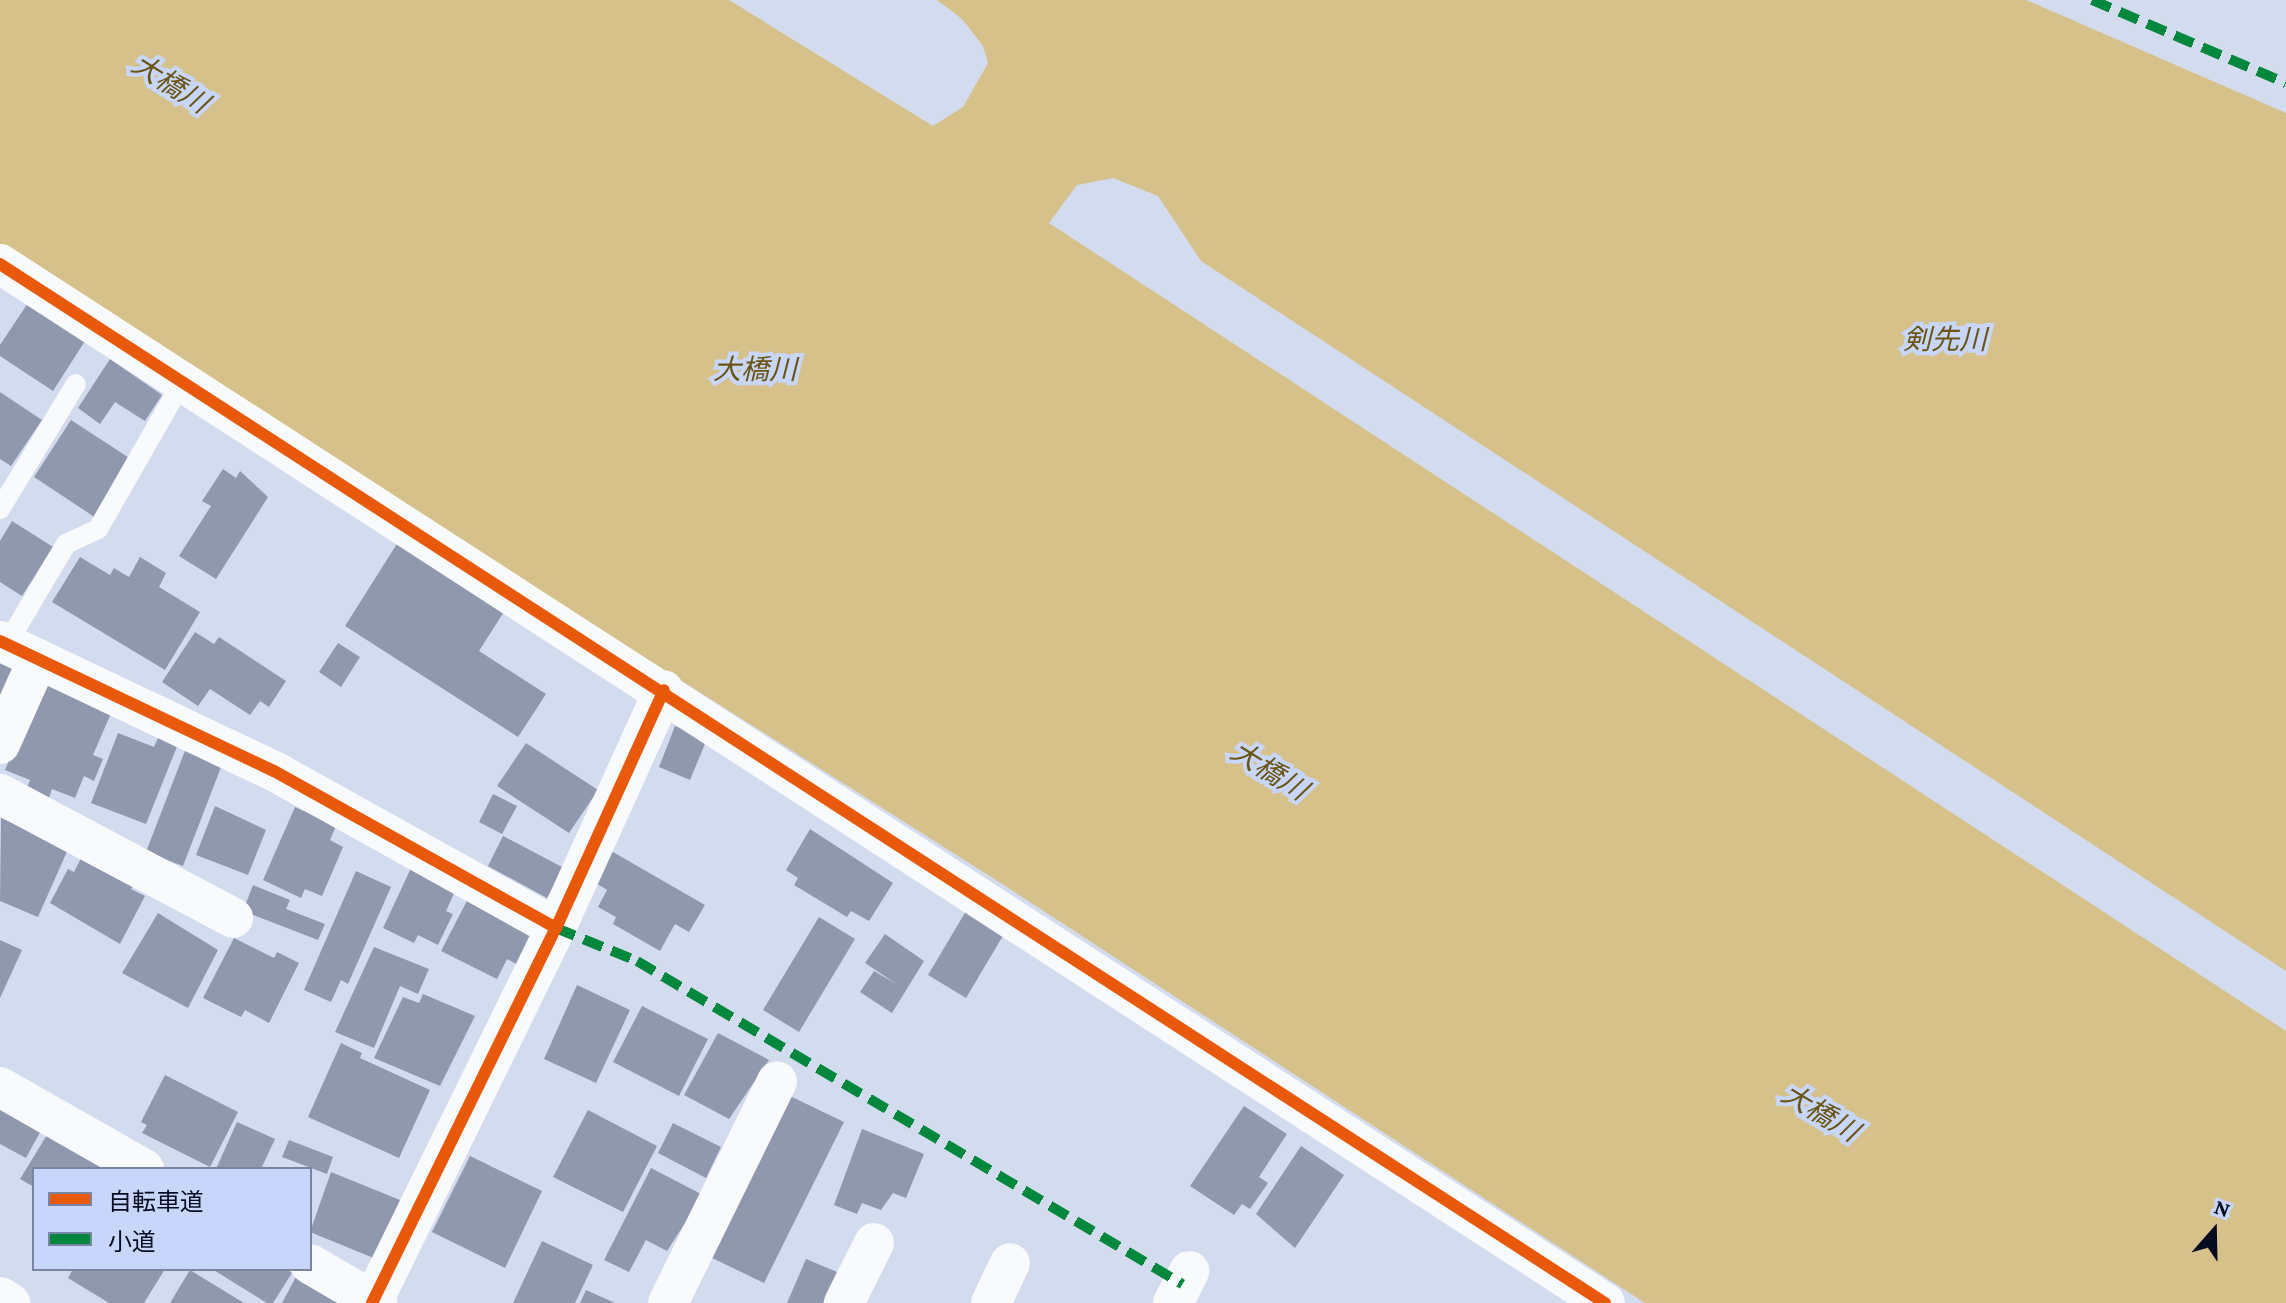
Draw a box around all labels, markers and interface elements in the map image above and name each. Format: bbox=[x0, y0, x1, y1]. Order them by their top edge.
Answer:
water label: 大橋川 bbox=[125, 47, 215, 121]
water label: 剣先川 bbox=[1903, 323, 1987, 357]
water label: 大橋川 bbox=[713, 353, 797, 387]
water label: 大橋川 bbox=[1224, 734, 1314, 808]
water label: 大橋川 bbox=[1775, 1077, 1865, 1149]
legend bbox=[32, 1167, 312, 1271]
text: 自転車道 bbox=[108, 1188, 204, 1215]
north arrow bbox=[2174, 1191, 2254, 1271]
text: N bbox=[2211, 1194, 2234, 1222]
text: 小道 bbox=[108, 1228, 156, 1255]

